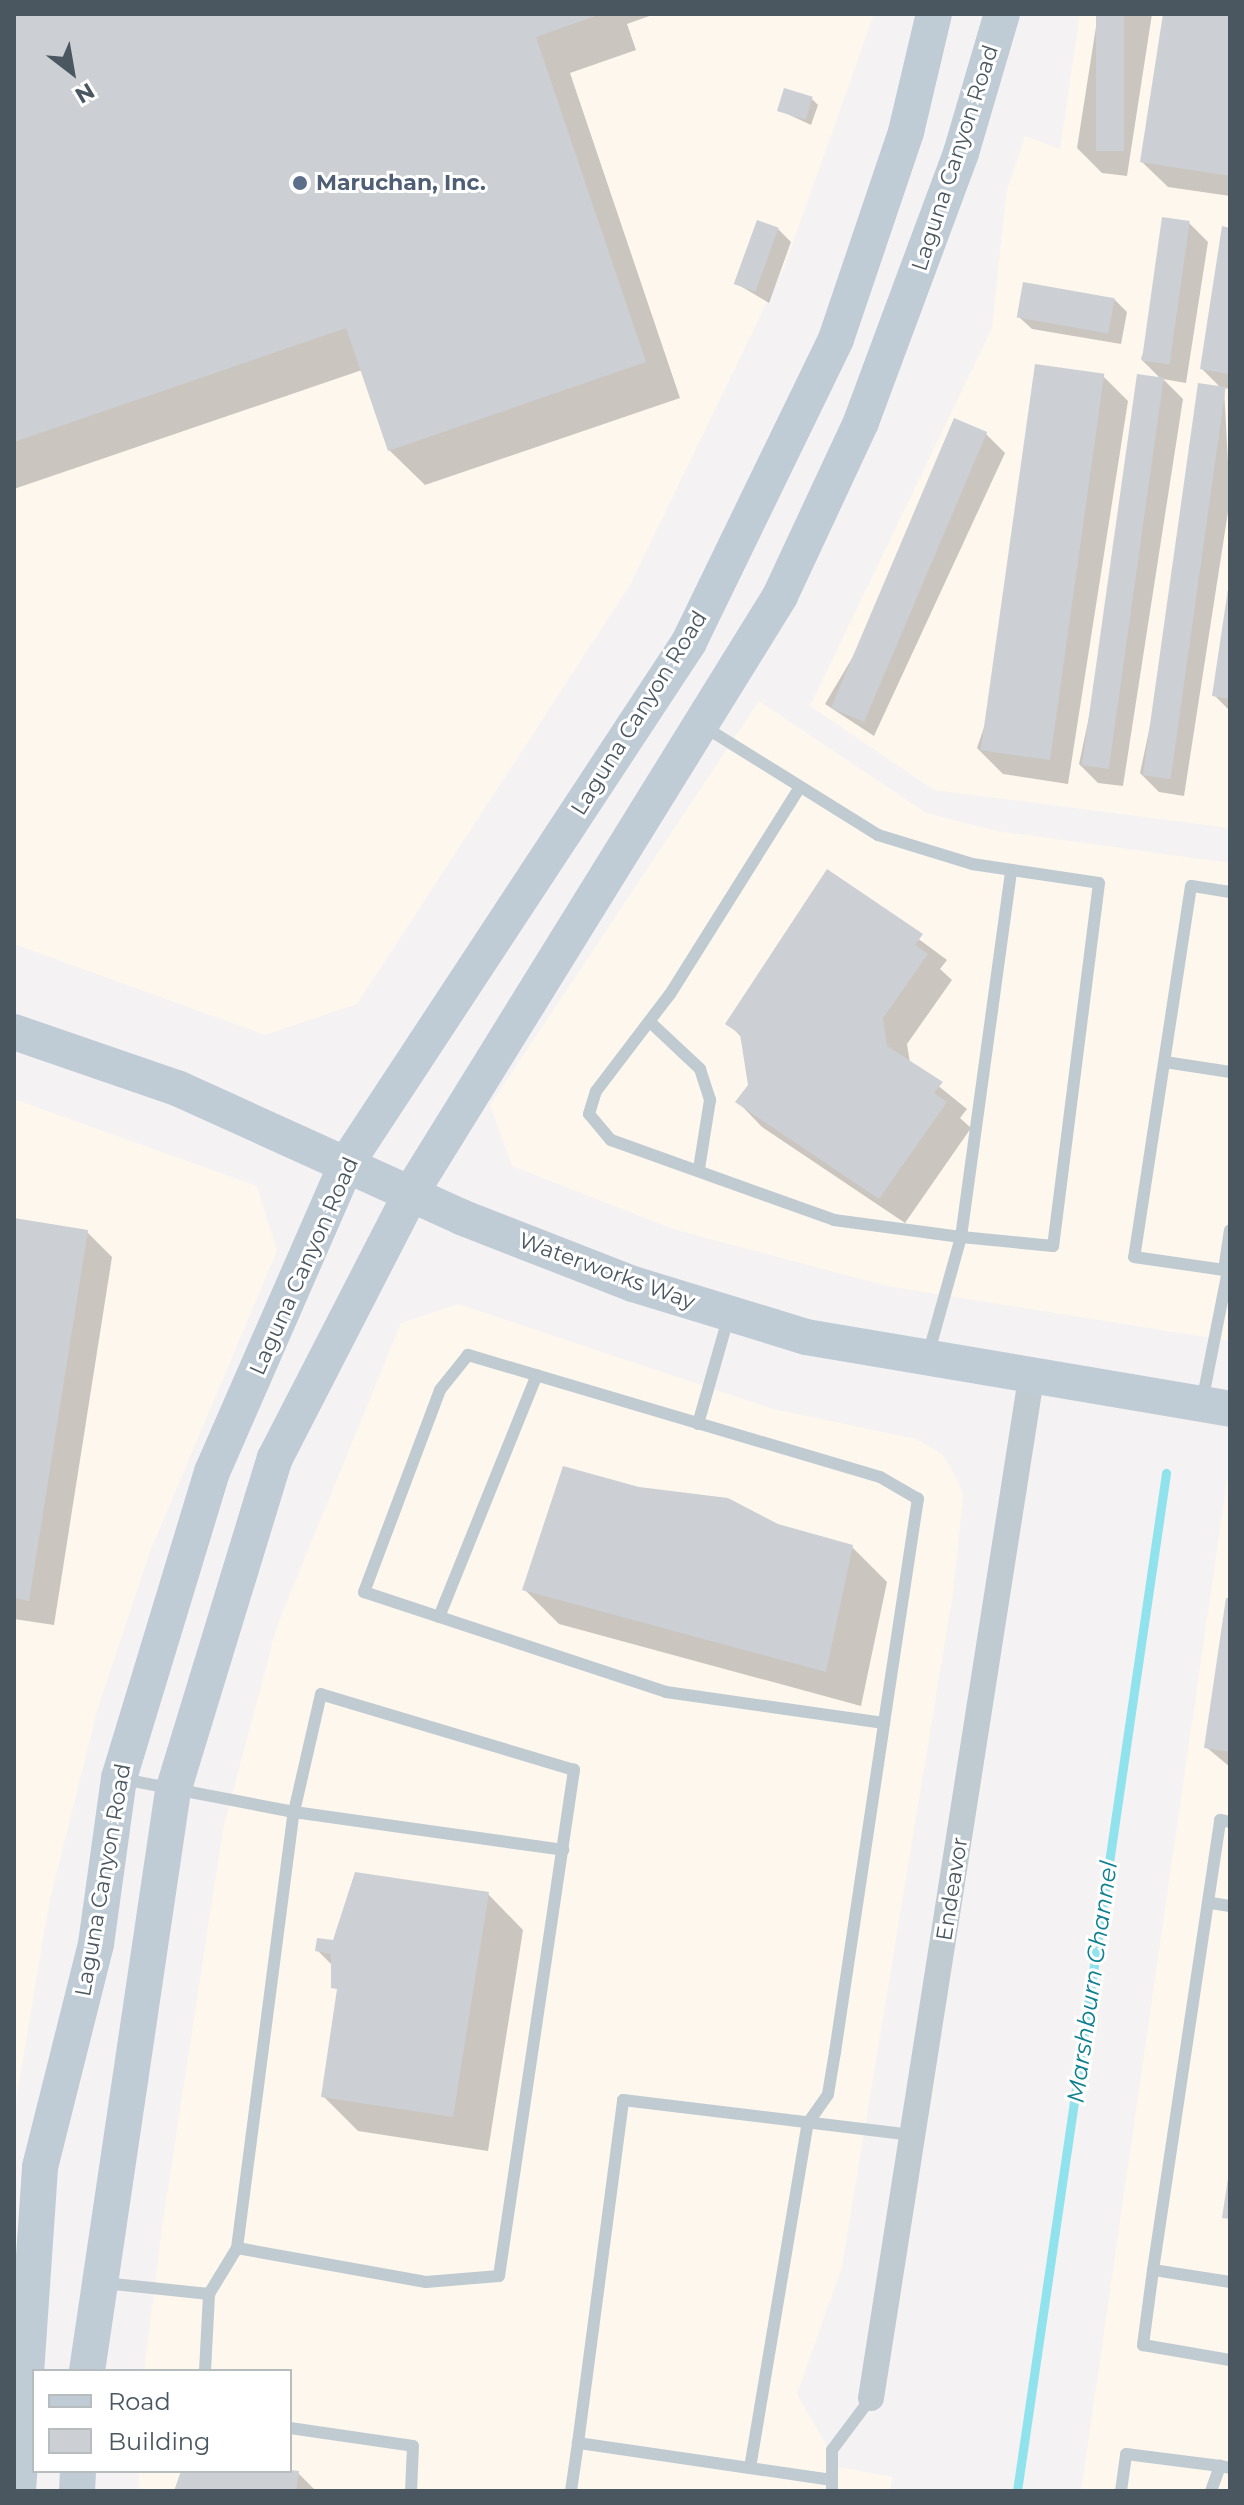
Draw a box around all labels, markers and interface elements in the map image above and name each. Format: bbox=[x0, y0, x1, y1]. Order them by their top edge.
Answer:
north arrow bbox=[32, 32, 112, 112]
street label: Laguna Canyon Road bbox=[906, 42, 1004, 274]
text: N bbox=[70, 77, 99, 109]
place label: Maruchan, Inc. bbox=[316, 170, 486, 196]
marker: Maruchan, Inc. bbox=[291, 174, 309, 192]
street label: Laguna Canyon Road bbox=[565, 606, 713, 820]
street label: Laguna Canyon Road bbox=[244, 1153, 364, 1379]
street label: Waterworks Way bbox=[515, 1227, 699, 1315]
street label: Laguna Canyon Road bbox=[70, 1762, 136, 1998]
street label: Endeavor bbox=[931, 1835, 973, 1943]
water label: Marshburn Channel bbox=[1061, 1859, 1123, 2105]
legend bbox=[32, 2369, 292, 2473]
text: Road bbox=[108, 2387, 171, 2416]
text: Building bbox=[108, 2427, 211, 2456]

